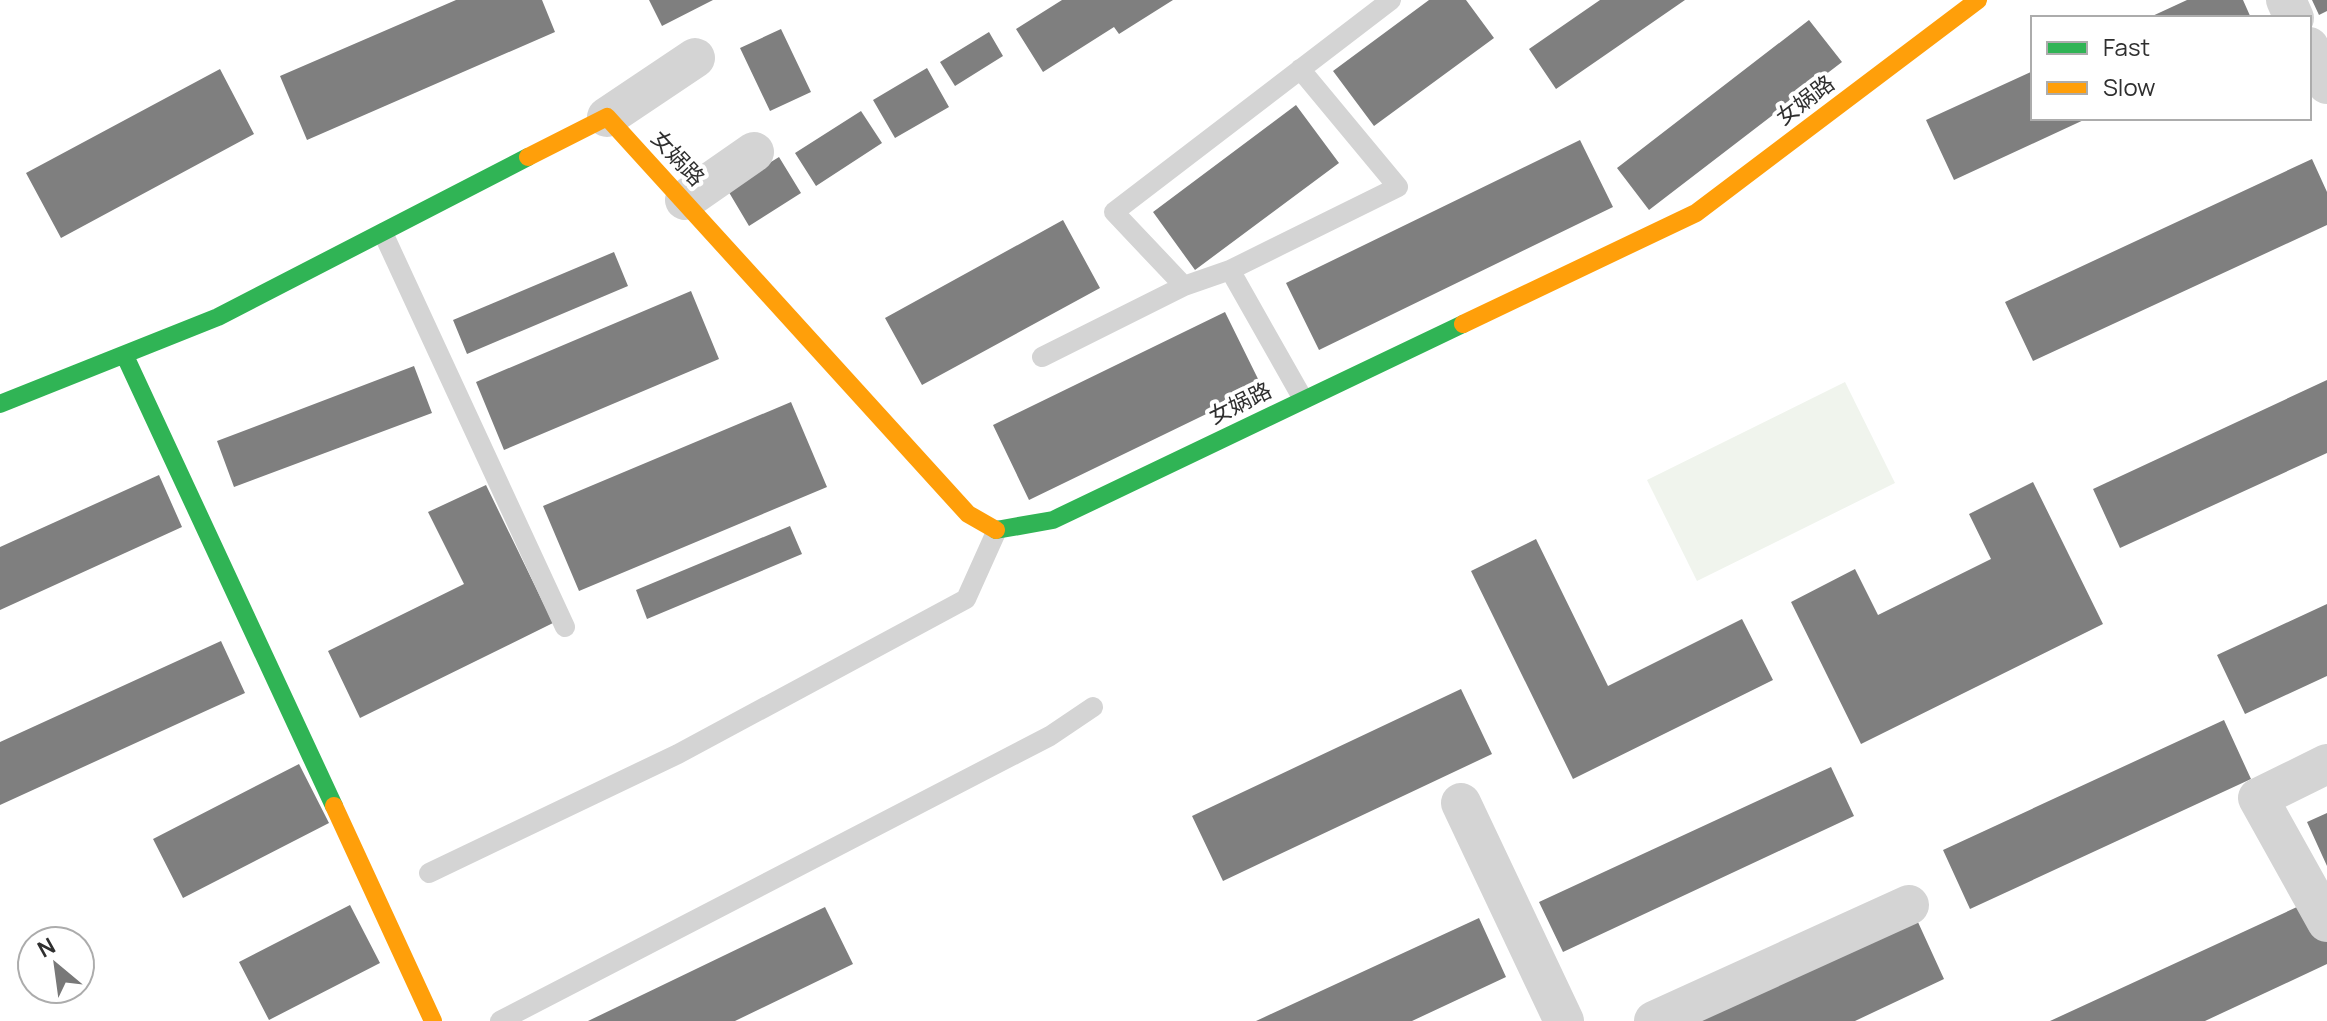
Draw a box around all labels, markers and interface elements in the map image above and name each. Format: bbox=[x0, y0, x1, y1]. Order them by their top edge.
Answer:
legend bbox=[2031, 16, 2311, 120]
text: Fast bbox=[2103, 30, 2150, 63]
street label: 女娲路 bbox=[1770, 68, 1840, 132]
text: Slow bbox=[2103, 70, 2156, 103]
street label: 女娲路 bbox=[645, 124, 711, 192]
street label: 女娲路 bbox=[1204, 375, 1276, 431]
north arrow bbox=[16, 925, 96, 1005]
text: N bbox=[32, 931, 60, 964]

